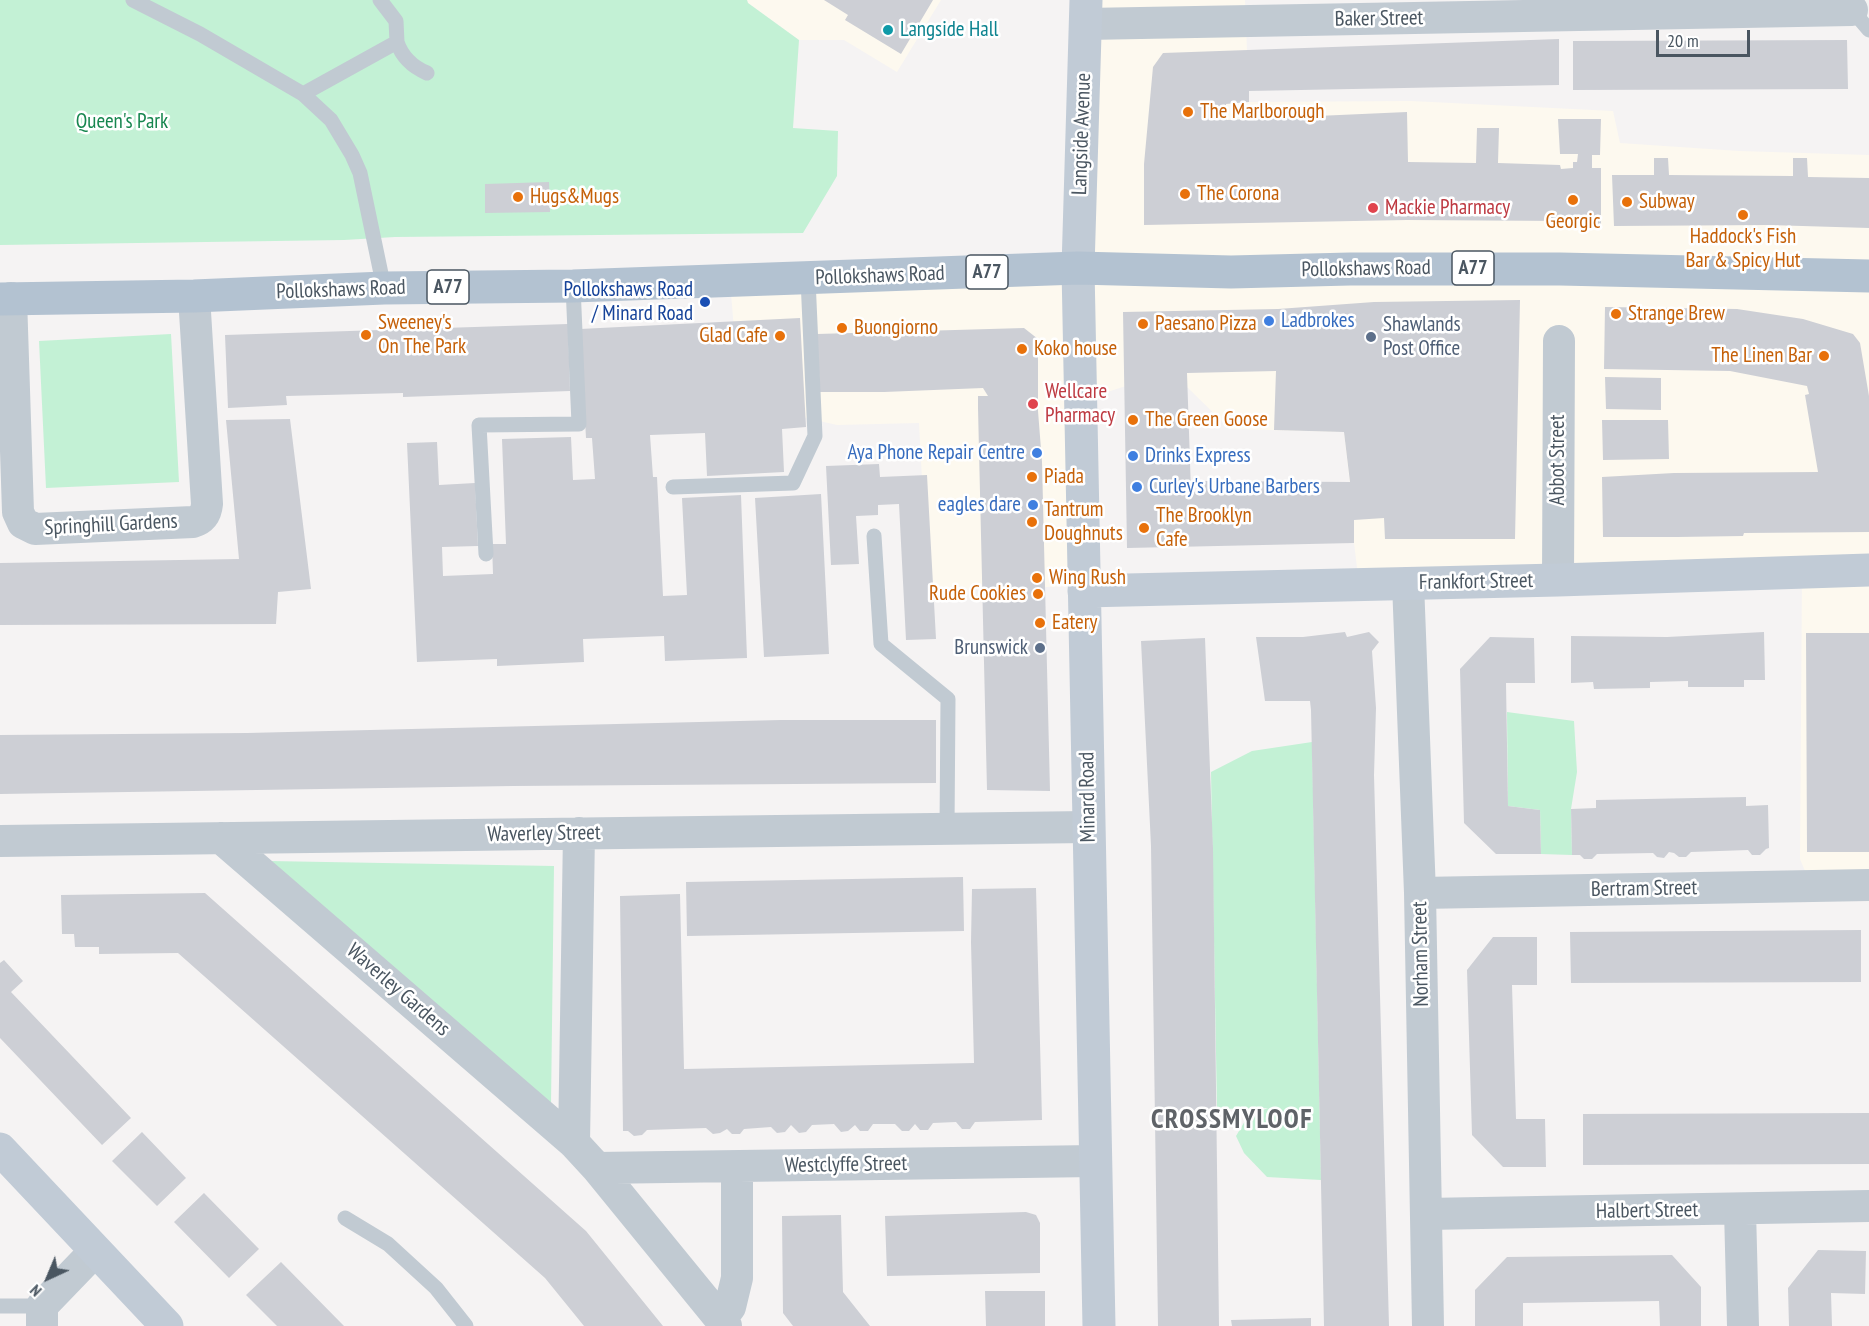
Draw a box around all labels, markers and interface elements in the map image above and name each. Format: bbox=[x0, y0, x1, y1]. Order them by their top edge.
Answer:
street label: Baker Street bbox=[1334, 6, 1424, 32]
place label: Langside Hall bbox=[900, 17, 998, 43]
scale bar bbox=[1659, 18, 1754, 56]
marker: Langside Hall bbox=[881, 23, 895, 37]
text: 20 m bbox=[1667, 29, 1699, 52]
street label: Langside Avenue bbox=[1067, 73, 1097, 195]
place label: The Marlborough bbox=[1200, 99, 1325, 125]
marker: The Marlborough bbox=[1181, 105, 1195, 119]
park label: Queen's Park bbox=[76, 109, 168, 135]
place label: The Corona bbox=[1197, 181, 1279, 207]
place label: Hugs&Mugs bbox=[530, 184, 619, 210]
marker: The Corona bbox=[1178, 187, 1192, 201]
place label: Subway bbox=[1639, 189, 1695, 215]
marker: Hugs&Mugs bbox=[511, 190, 525, 204]
marker: Georgic bbox=[1566, 193, 1580, 207]
place label: Mackie Pharmacy bbox=[1385, 195, 1510, 221]
marker: Subway bbox=[1620, 195, 1634, 209]
marker: Mackie Pharmacy bbox=[1366, 201, 1380, 215]
marker: Haddock's Fish Bar & Spicy Hut bbox=[1736, 208, 1750, 222]
place label: Georgic bbox=[1546, 209, 1600, 235]
place label: Haddock's Fish Bar & Spicy Hut bbox=[1685, 224, 1801, 274]
road number: A77 bbox=[1452, 251, 1494, 285]
road number: A77 bbox=[966, 255, 1008, 289]
street label: Pollokshaws Road bbox=[1301, 255, 1431, 283]
street label: Pollokshaws Road bbox=[815, 261, 945, 291]
road number: A77 bbox=[427, 270, 469, 304]
street label: Pollokshaws Road bbox=[276, 275, 406, 305]
place label: Pollokshaws Road / Minard Road bbox=[564, 277, 693, 327]
marker: Pollokshaws Road / Minard Road bbox=[698, 295, 712, 309]
place label: Strange Brew bbox=[1628, 301, 1725, 327]
marker: Strange Brew bbox=[1609, 307, 1623, 321]
place label: Ladbrokes bbox=[1281, 308, 1355, 334]
place label: Sweeney's On The Park bbox=[378, 310, 466, 360]
place label: Paesano Pizza bbox=[1155, 311, 1257, 337]
place label: Shawlands Post Office bbox=[1383, 312, 1461, 362]
marker: Ladbrokes bbox=[1262, 314, 1276, 328]
place label: Buongiorno bbox=[854, 315, 938, 341]
marker: Paesano Pizza bbox=[1136, 317, 1150, 331]
marker: Buongiorno bbox=[835, 321, 849, 335]
place label: Glad Cafe bbox=[699, 323, 768, 349]
marker: Sweeney's On The Park bbox=[359, 328, 373, 342]
marker: Glad Cafe bbox=[773, 329, 787, 343]
marker: Shawlands Post Office bbox=[1364, 330, 1378, 344]
place label: Koko house bbox=[1034, 336, 1117, 362]
marker: Koko house bbox=[1015, 342, 1029, 356]
place label: The Linen Bar bbox=[1711, 343, 1812, 369]
marker: The Linen Bar bbox=[1817, 349, 1831, 363]
place label: Wellcare Pharmacy bbox=[1045, 379, 1115, 429]
marker: Wellcare Pharmacy bbox=[1026, 397, 1040, 411]
place label: The Green Goose bbox=[1145, 407, 1268, 433]
marker: The Green Goose bbox=[1126, 413, 1140, 427]
street label: Abbot Street bbox=[1545, 415, 1571, 505]
place label: Aya Phone Repair Centre bbox=[847, 440, 1025, 466]
place label: Drinks Express bbox=[1145, 443, 1251, 469]
marker: Aya Phone Repair Centre bbox=[1030, 446, 1044, 460]
marker: Drinks Express bbox=[1126, 449, 1140, 463]
place label: Piada bbox=[1044, 464, 1084, 490]
marker: Piada bbox=[1025, 470, 1039, 484]
place label: Curley's Urbane Barbers bbox=[1149, 474, 1320, 500]
marker: Curley's Urbane Barbers bbox=[1130, 480, 1144, 494]
place label: eagles dare bbox=[938, 492, 1021, 518]
place label: Tantrum Doughnuts bbox=[1044, 497, 1123, 547]
marker: eagles dare bbox=[1026, 498, 1040, 512]
place label: The Brooklyn Cafe bbox=[1156, 503, 1252, 553]
street label: Springhill Gardens bbox=[44, 509, 178, 541]
marker: Tantrum Doughnuts bbox=[1025, 515, 1039, 529]
marker: The Brooklyn Cafe bbox=[1137, 521, 1151, 535]
place label: Wing Rush bbox=[1049, 565, 1126, 591]
street label: Frankfort Street bbox=[1419, 568, 1533, 596]
marker: Wing Rush bbox=[1030, 571, 1044, 585]
place label: Rude Cookies bbox=[929, 581, 1026, 607]
marker: Rude Cookies bbox=[1031, 587, 1045, 601]
place label: Eatery bbox=[1052, 610, 1097, 636]
marker: Eatery bbox=[1033, 616, 1047, 630]
place label: Brunswick bbox=[954, 635, 1028, 661]
marker: Brunswick bbox=[1033, 641, 1047, 655]
street label: Minard Road bbox=[1075, 751, 1101, 843]
street label: Waverley Street bbox=[487, 820, 601, 848]
street label: Bertram Street bbox=[1591, 875, 1697, 903]
street label: Norham Street bbox=[1407, 901, 1435, 1007]
street label: Waverley Gardens bbox=[341, 938, 455, 1042]
district label: CROSSMYLOOF bbox=[1151, 1104, 1313, 1136]
street label: Westclyffe Street bbox=[785, 1151, 907, 1179]
street label: Halbert Street bbox=[1596, 1198, 1698, 1224]
north arrow bbox=[18, 1248, 78, 1308]
text: N bbox=[25, 1281, 46, 1301]

